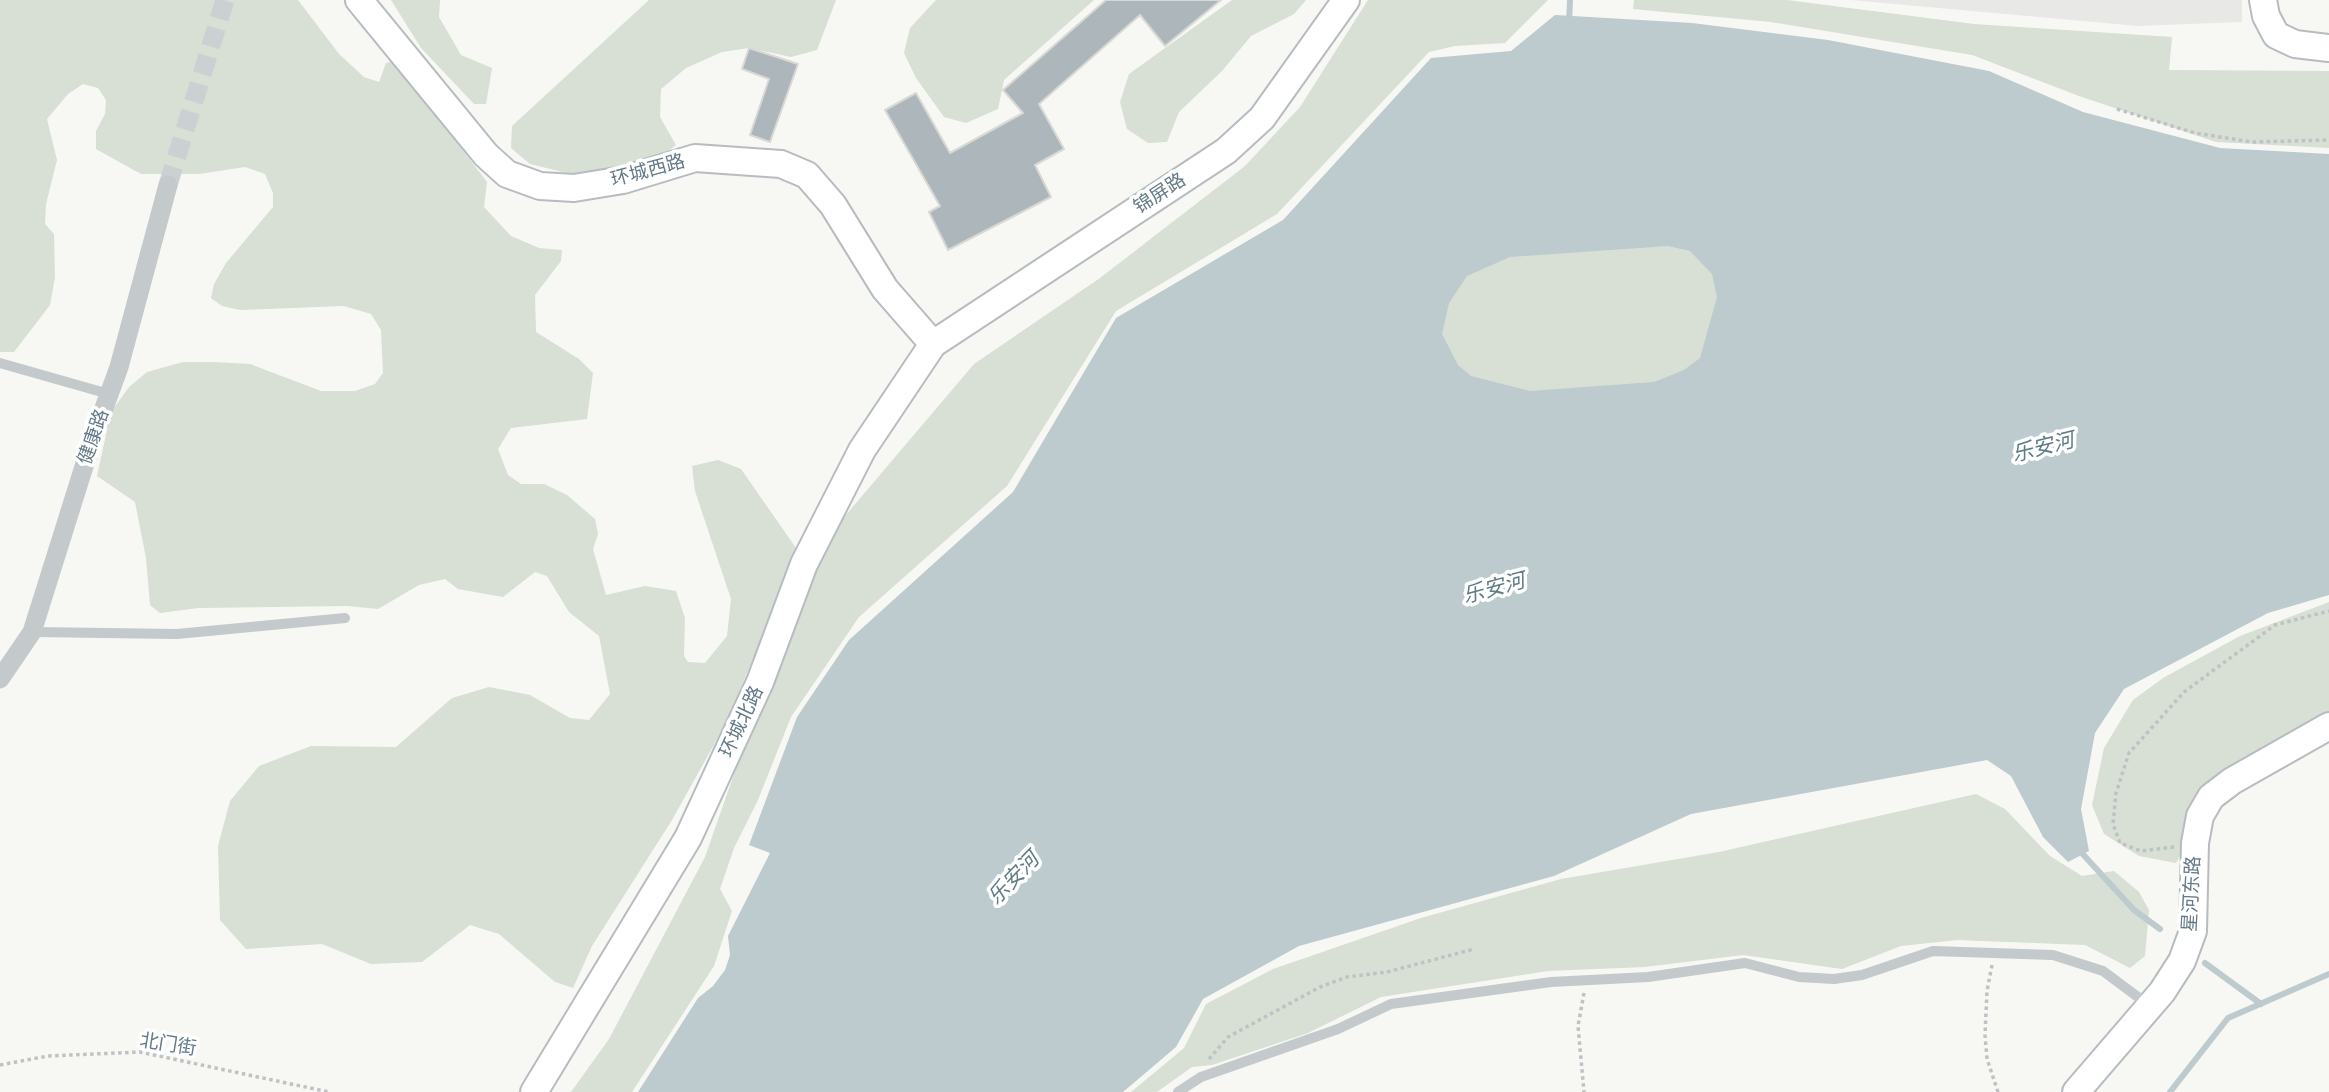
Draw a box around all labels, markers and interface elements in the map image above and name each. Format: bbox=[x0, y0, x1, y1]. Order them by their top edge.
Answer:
street label: 环城西路 bbox=[608, 150, 688, 192]
street label: 锦屏路 bbox=[1130, 169, 1190, 219]
street label: 健康路 bbox=[74, 406, 114, 468]
water label: 乐安河 bbox=[2009, 428, 2077, 468]
water label: 乐安河 bbox=[1460, 569, 1528, 609]
street label: 环城北路 bbox=[716, 683, 768, 761]
water label: 乐安河 bbox=[983, 848, 1045, 910]
street label: 星河东路 bbox=[2179, 855, 2205, 933]
street label: 北门街 bbox=[138, 1029, 198, 1061]

